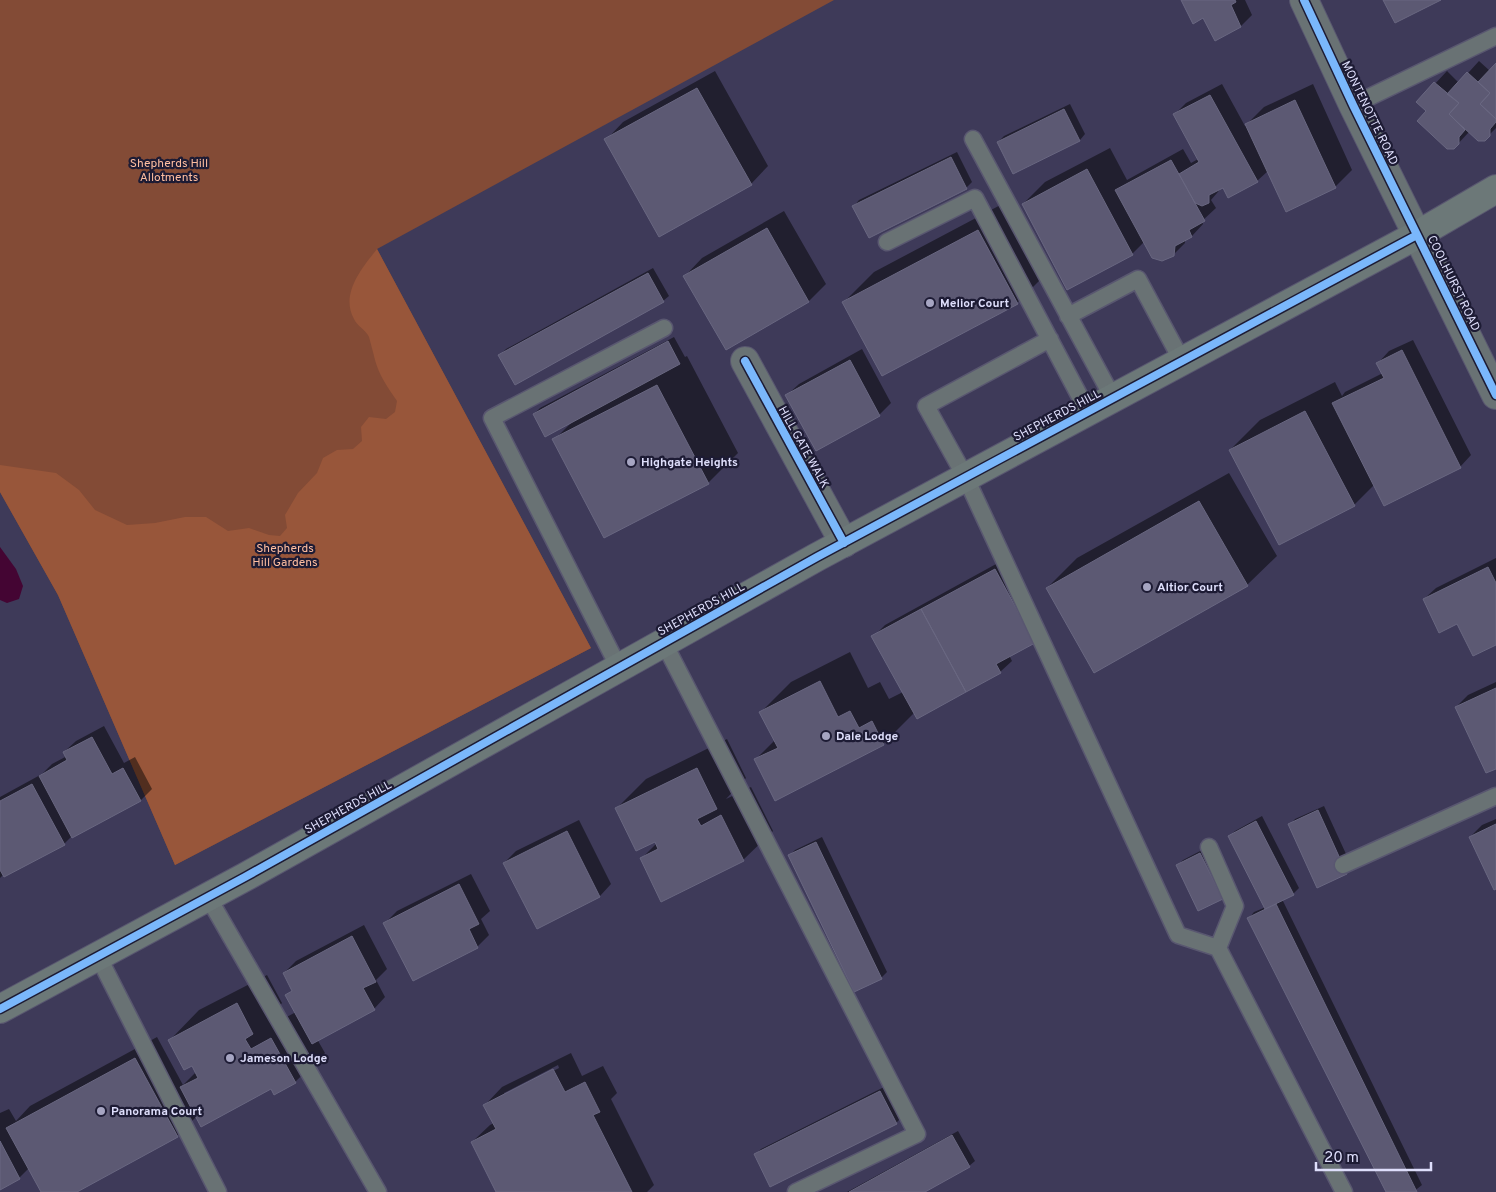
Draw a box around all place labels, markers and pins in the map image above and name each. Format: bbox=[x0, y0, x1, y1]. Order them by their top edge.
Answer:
place label: Melior Court bbox=[940, 296, 1010, 312]
marker: Melior Court bbox=[924, 297, 936, 309]
place label: Highgate Heights bbox=[641, 455, 738, 471]
marker: Highgate Heights bbox=[625, 456, 637, 468]
place label: Altior Court bbox=[1157, 580, 1223, 596]
marker: Altior Court bbox=[1141, 581, 1153, 593]
place label: Dale Lodge bbox=[836, 729, 899, 745]
marker: Dale Lodge bbox=[820, 730, 832, 742]
place label: Jameson Lodge bbox=[240, 1051, 328, 1067]
marker: Jameson Lodge bbox=[224, 1052, 236, 1064]
place label: Panorama Court bbox=[111, 1104, 202, 1120]
marker: Panorama Court bbox=[95, 1105, 107, 1117]

